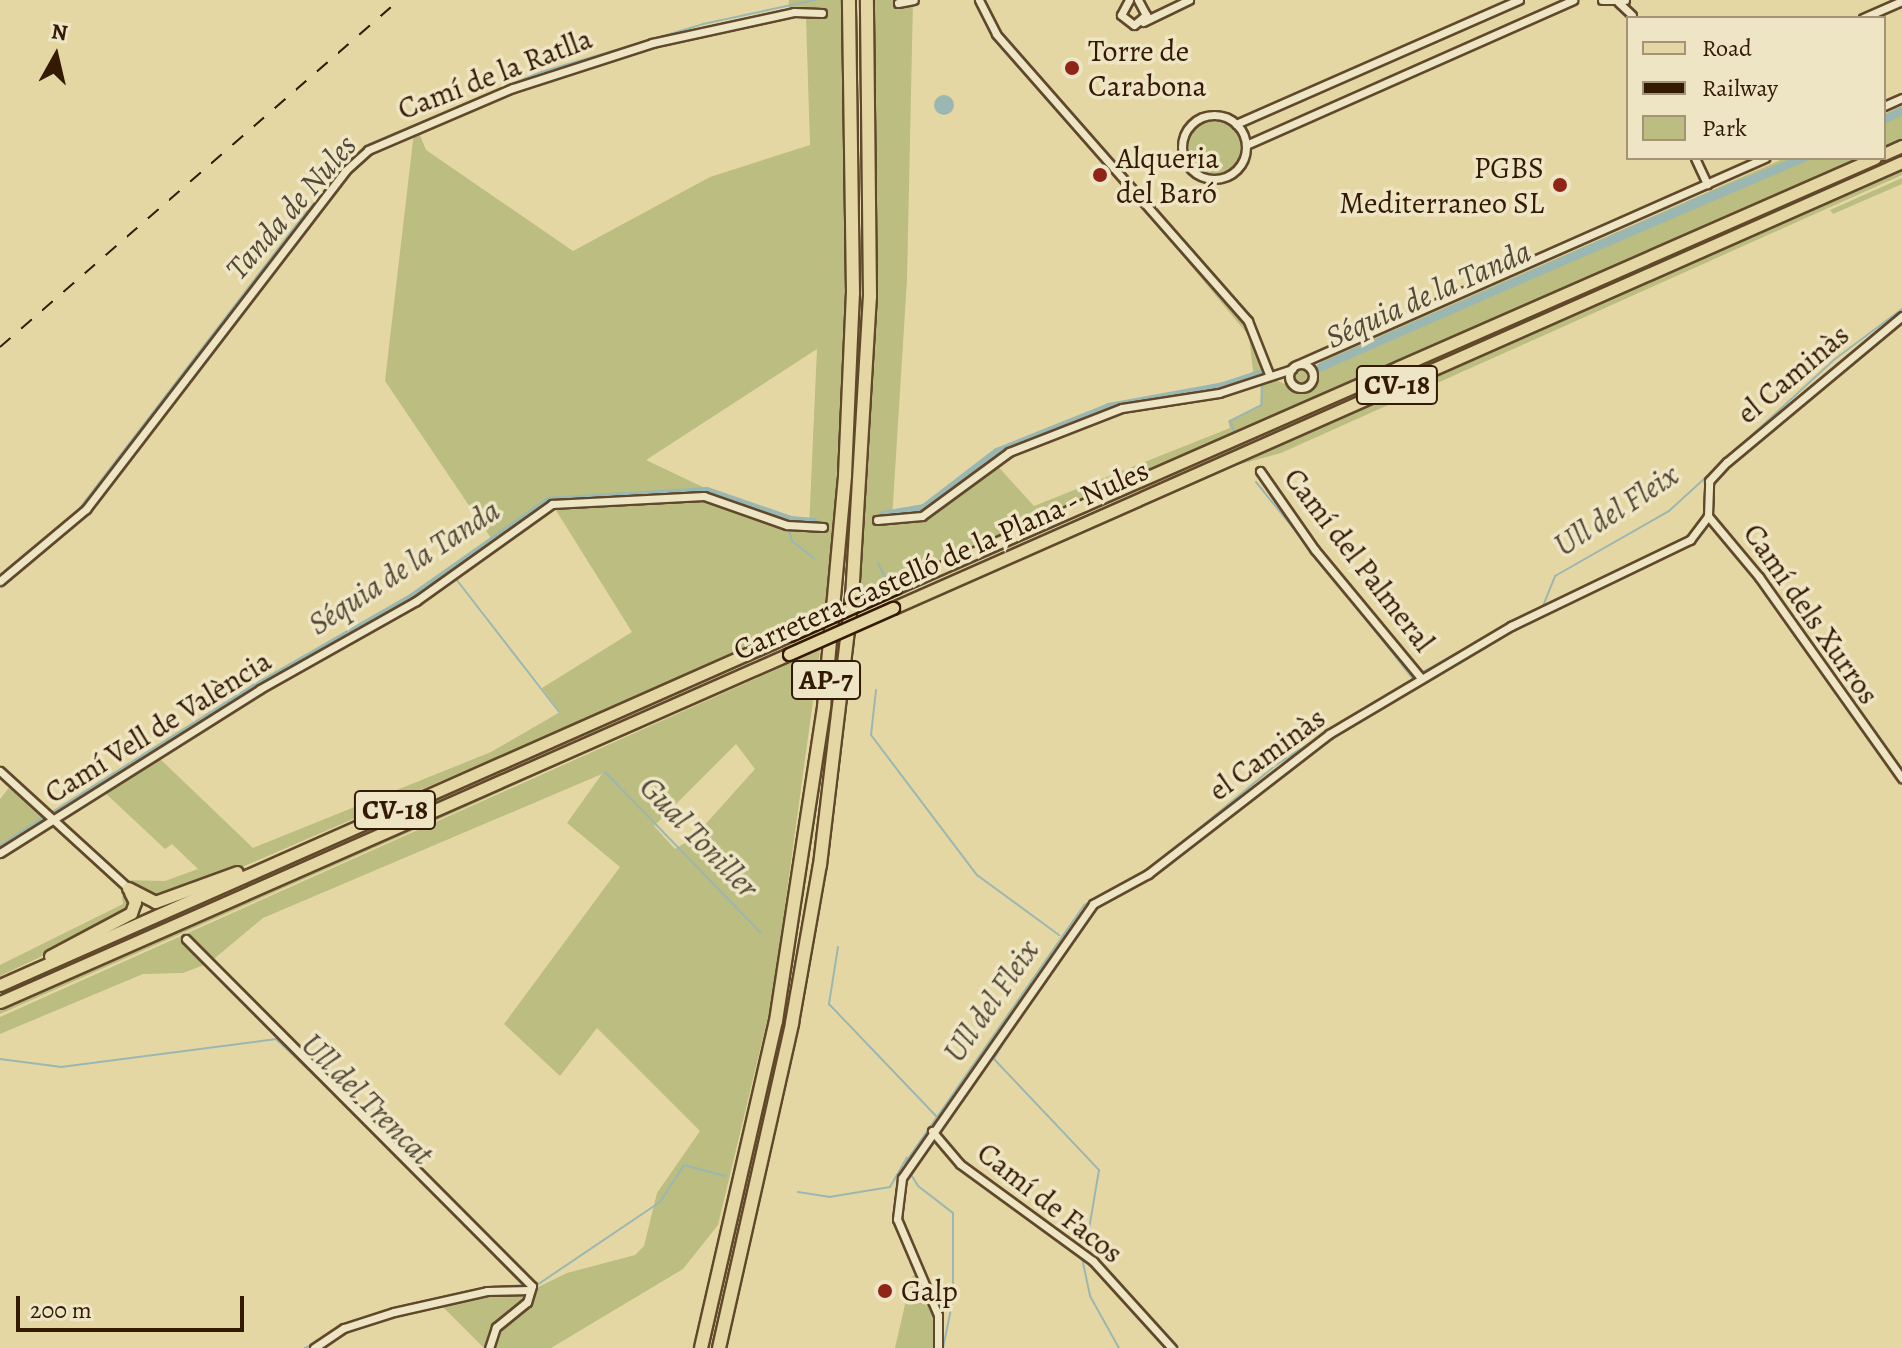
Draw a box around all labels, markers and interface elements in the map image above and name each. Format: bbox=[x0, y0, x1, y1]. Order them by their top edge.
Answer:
north arrow bbox=[16, 16, 96, 96]
text: N bbox=[49, 16, 69, 48]
legend bbox=[1626, 16, 1886, 160]
street label: Camí de la Ratlla bbox=[393, 20, 597, 128]
text: Road bbox=[1702, 32, 1752, 64]
place label: Torre de Carabona bbox=[1088, 33, 1207, 104]
marker: Torre de Carabona bbox=[1063, 59, 1081, 77]
text: Railway bbox=[1702, 72, 1778, 104]
text: Park bbox=[1702, 112, 1747, 144]
water label: Tanda de Nules bbox=[218, 127, 364, 287]
place label: Alqueria del Baró bbox=[1116, 140, 1219, 210]
place label: PGBS Mediterraneo SL bbox=[1339, 150, 1544, 220]
marker: Alqueria del Baró bbox=[1091, 166, 1109, 184]
marker: PGBS Mediterraneo SL bbox=[1551, 176, 1569, 194]
water label: Séquia de la Tanda bbox=[1320, 232, 1536, 356]
street label: el Caminàs bbox=[1730, 317, 1856, 431]
road number: CV-18 bbox=[1355, 361, 1439, 409]
street label: Carretera Castelló de la Plana - Nules bbox=[727, 452, 1155, 668]
water label: Ull del Fleix bbox=[1547, 456, 1685, 564]
street label: Camí del Palmeral bbox=[1276, 461, 1442, 659]
water label: Séquia de la Tanda bbox=[301, 491, 507, 643]
street label: Camí dels Xurros bbox=[1735, 517, 1887, 711]
street label: Camí Vell de València bbox=[38, 643, 278, 811]
road number: AP-7 bbox=[790, 656, 862, 704]
street label: el Caminàs bbox=[1202, 700, 1332, 808]
water label: Gual Toniller bbox=[632, 768, 766, 906]
road number: CV-18 bbox=[353, 786, 437, 834]
water label: Ull del Fleix bbox=[935, 932, 1047, 1070]
water label: Ull del Trencat bbox=[293, 1025, 441, 1173]
street label: Camí de Facos bbox=[970, 1135, 1130, 1271]
place label: Galp bbox=[901, 1273, 958, 1309]
scale bar bbox=[20, 1280, 248, 1330]
marker: Galp bbox=[876, 1282, 894, 1300]
text: 200 m bbox=[30, 1294, 92, 1326]

